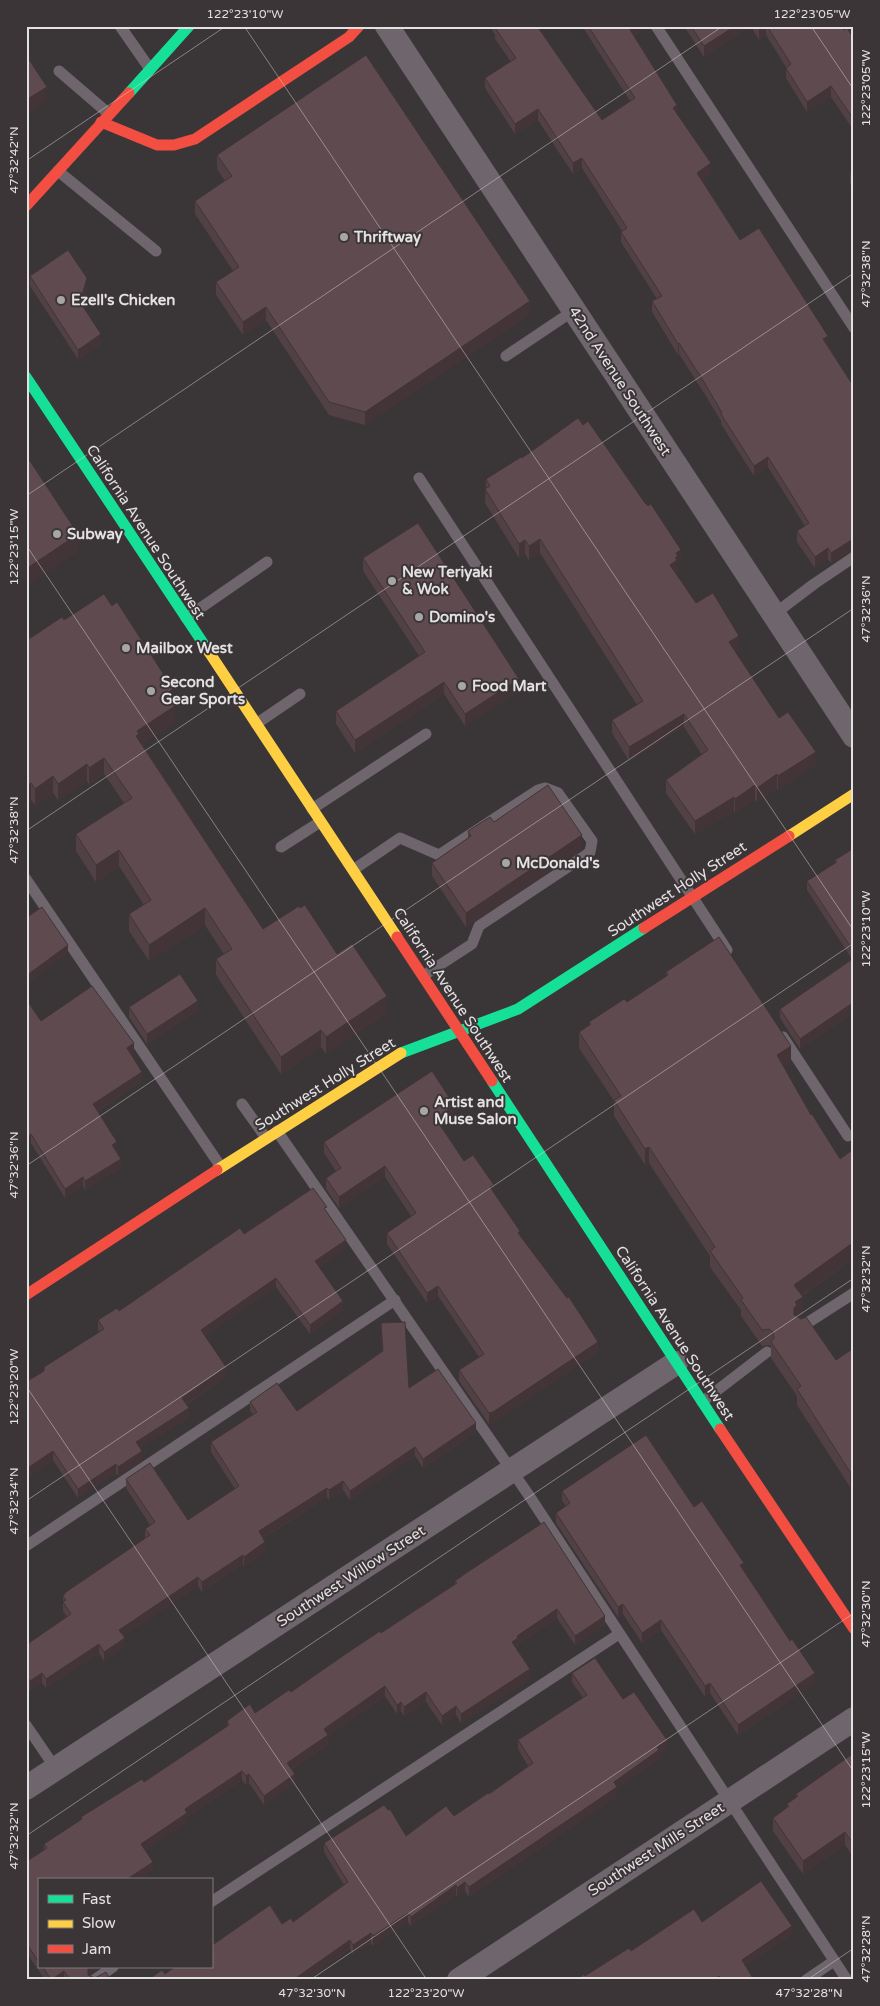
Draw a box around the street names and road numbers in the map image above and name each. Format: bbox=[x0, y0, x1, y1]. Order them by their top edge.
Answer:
street label: 42nd Avenue Southwest bbox=[565, 303, 675, 459]
street label: California Avenue Southwest bbox=[83, 441, 209, 623]
street label: Southwest Holly Street bbox=[604, 837, 750, 941]
street label: California Avenue Southwest bbox=[390, 904, 516, 1086]
street label: Southwest Holly Street bbox=[252, 1033, 399, 1135]
street label: California Avenue Southwest bbox=[612, 1242, 738, 1424]
street label: Southwest Willow Street bbox=[273, 1521, 429, 1631]
street label: Southwest Mills Street bbox=[585, 1798, 728, 1900]

